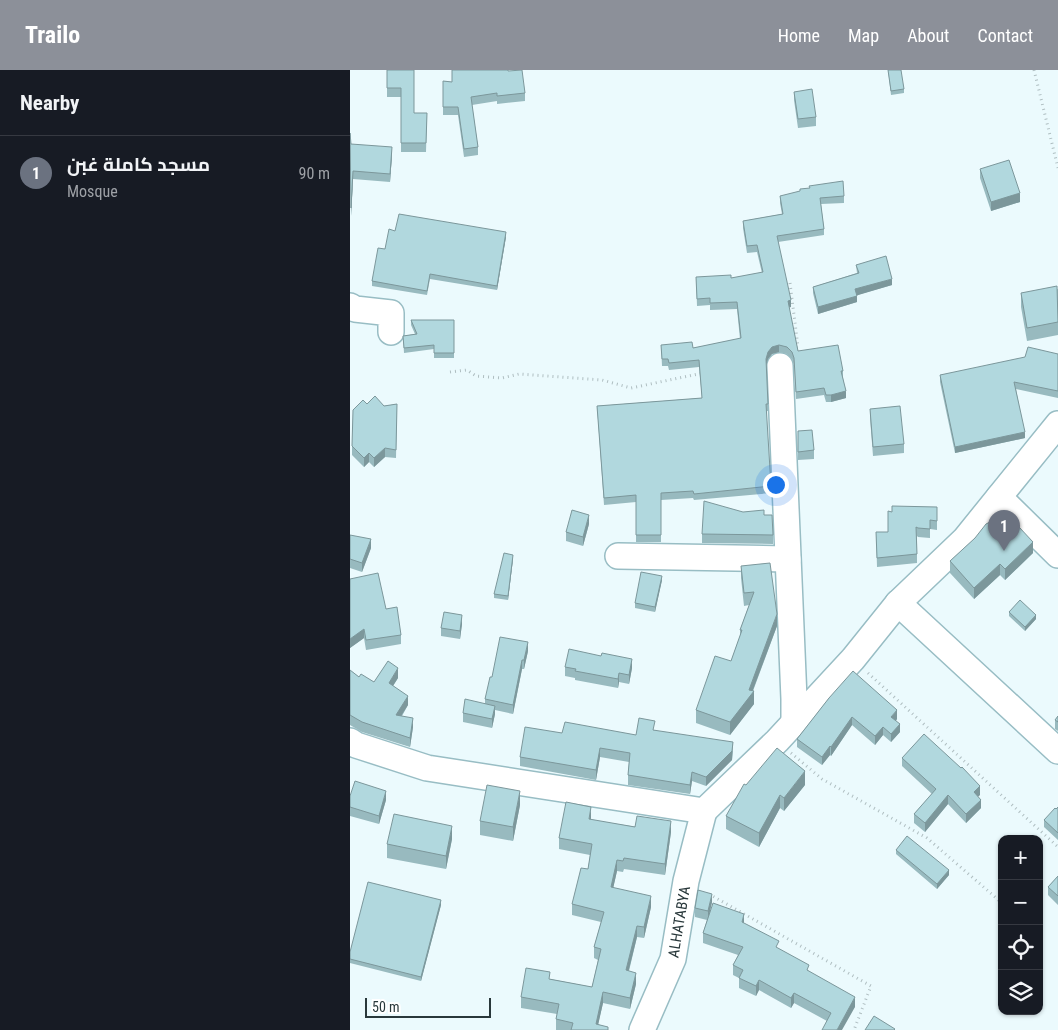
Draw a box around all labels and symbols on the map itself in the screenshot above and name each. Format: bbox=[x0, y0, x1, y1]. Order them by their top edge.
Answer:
your location bbox=[763, 472, 789, 498]
pin: 1 bbox=[988, 510, 1020, 551]
street label: ALHATABYA bbox=[664, 884, 694, 959]
scale bar bbox=[365, 995, 491, 1018]

